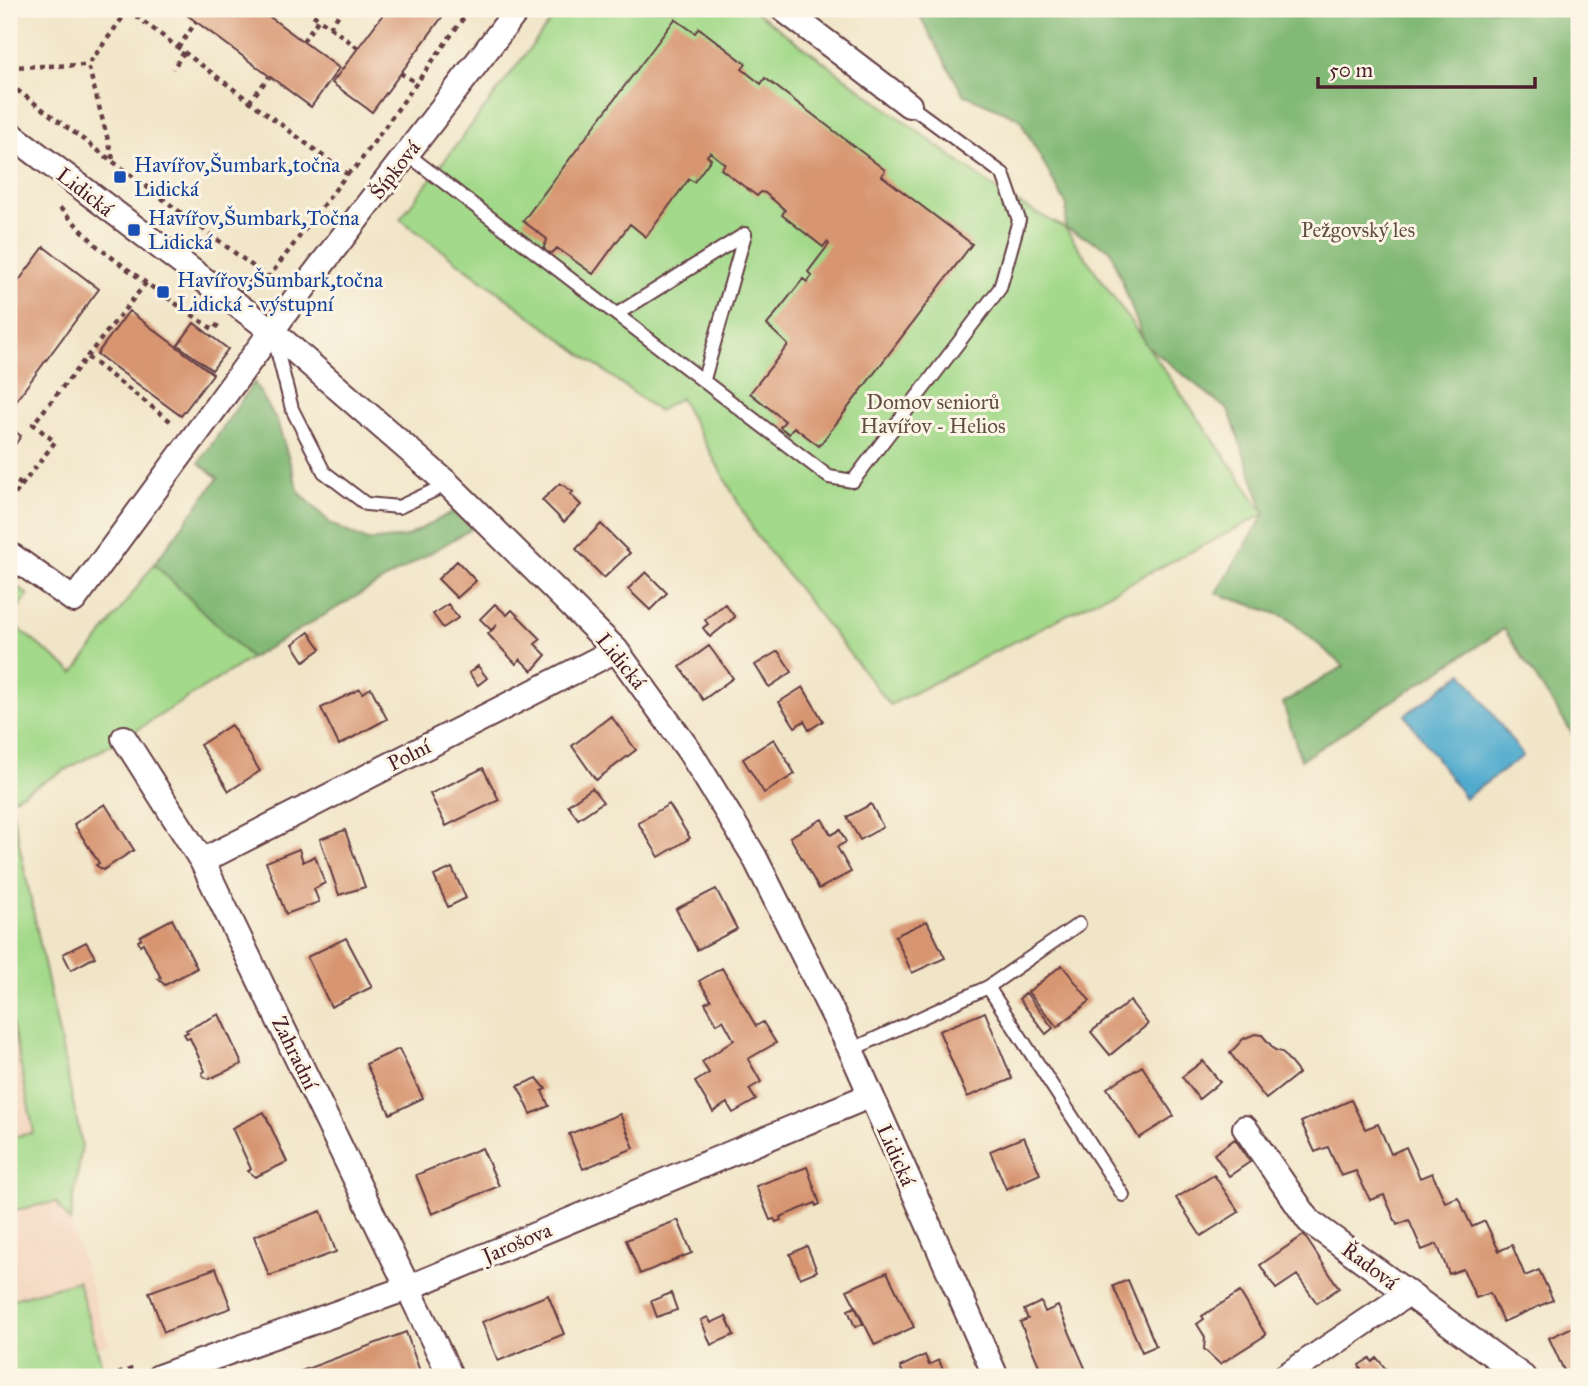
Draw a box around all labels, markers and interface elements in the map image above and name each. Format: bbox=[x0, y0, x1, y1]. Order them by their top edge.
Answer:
scale bar bbox=[1318, 46, 1536, 90]
text: 50 m bbox=[1329, 57, 1374, 83]
street label: Šípková bbox=[364, 135, 426, 204]
place label: Havířov,Šumbark,točna Lidická bbox=[134, 152, 340, 202]
street label: Lidická bbox=[51, 162, 119, 222]
marker: Havířov,Šumbark,točna Lidická bbox=[112, 169, 128, 185]
place label: Havířov,Šumbark,Točna Lidická bbox=[148, 205, 359, 255]
park label: Pežgovský les bbox=[1301, 217, 1415, 243]
marker: Havířov,Šumbark,Točna Lidická bbox=[126, 222, 142, 238]
place label: Havířov,Šumbark,točna Lidická - výstupní bbox=[177, 267, 383, 317]
marker: Havířov,Šumbark,točna Lidická - výstupní bbox=[155, 284, 171, 300]
park label: Domov seniorů Havířov - Helios bbox=[860, 389, 1006, 439]
street label: Lidická bbox=[590, 628, 652, 695]
street label: Polní bbox=[383, 733, 436, 777]
street label: Zahradní bbox=[266, 1012, 324, 1095]
street label: Lidická bbox=[871, 1120, 921, 1190]
street label: Jarošova bbox=[477, 1217, 556, 1270]
street label: Řadová bbox=[1337, 1236, 1403, 1296]

